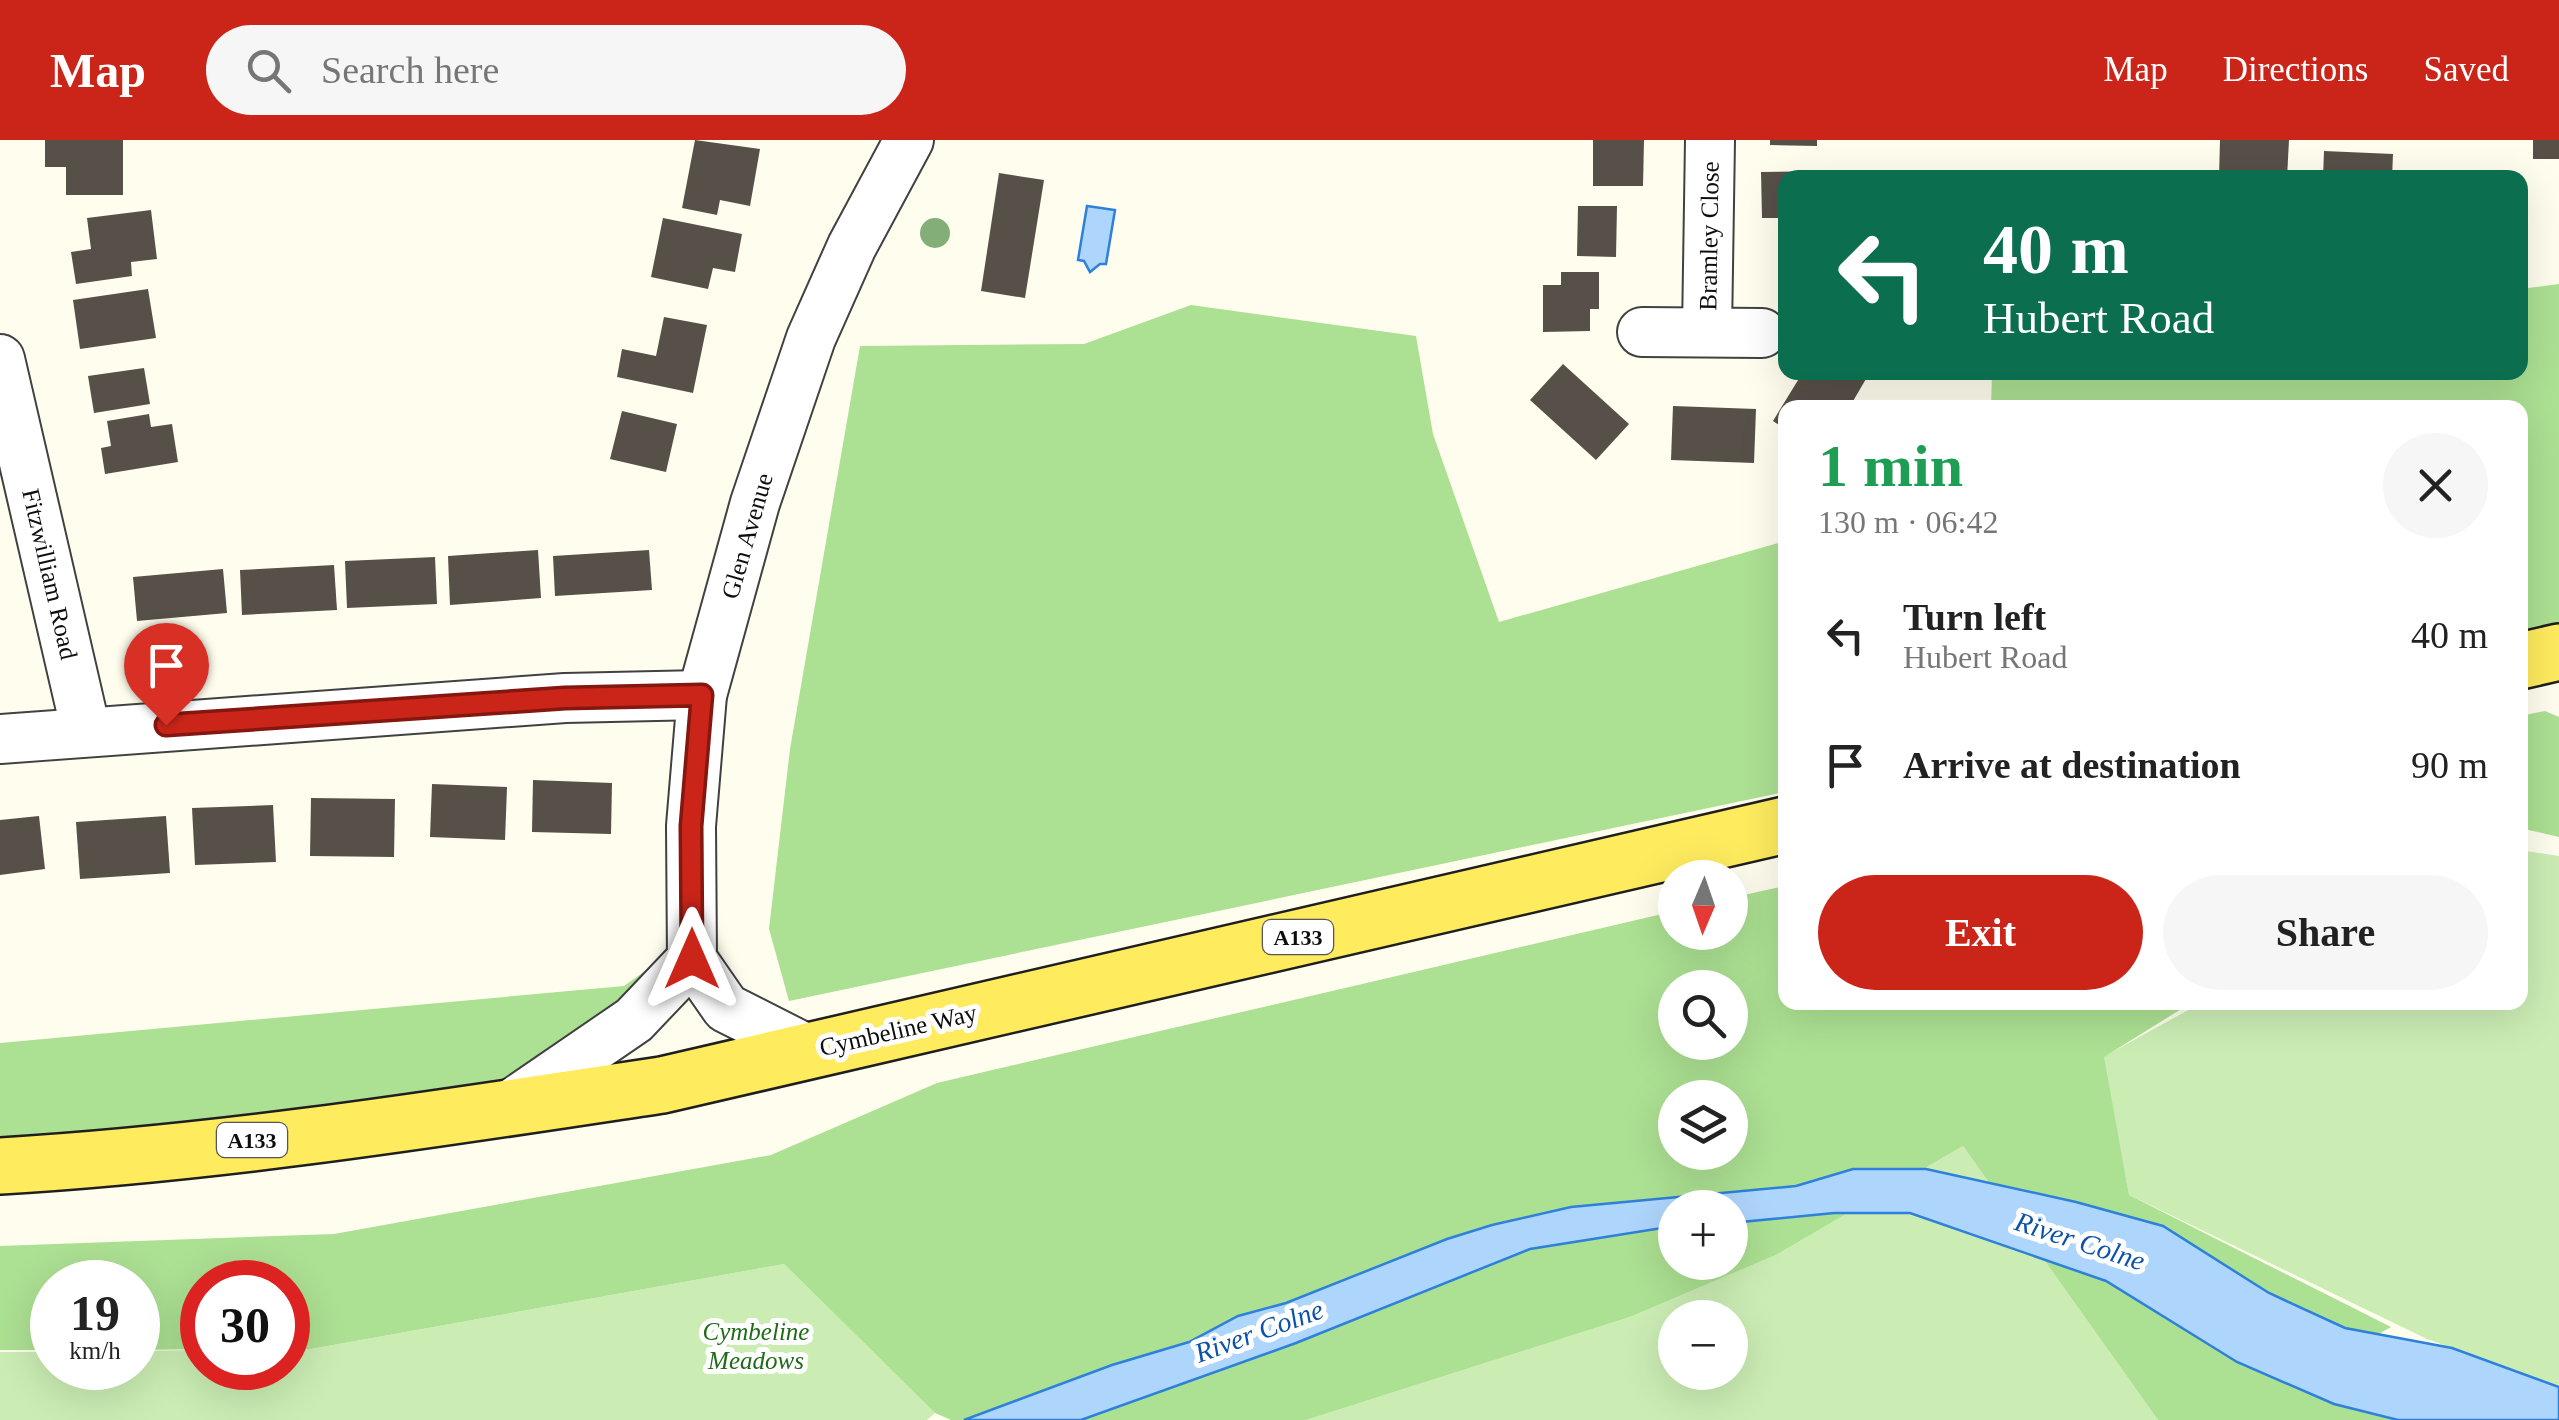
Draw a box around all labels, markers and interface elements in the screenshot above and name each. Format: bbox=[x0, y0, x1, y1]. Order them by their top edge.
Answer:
search box bbox=[206, 25, 906, 115]
icon: search bbox=[241, 43, 296, 98]
text: Map bbox=[50, 44, 146, 97]
text: Search here bbox=[321, 49, 499, 91]
text: Map bbox=[2104, 50, 2168, 89]
text: Directions bbox=[2223, 50, 2368, 89]
text: Saved bbox=[2423, 50, 2509, 89]
street label: Bramley Close bbox=[1694, 161, 1724, 311]
icon: left bbox=[1818, 210, 1948, 340]
text: 40 m bbox=[1983, 211, 2129, 288]
text: Hubert Road bbox=[1983, 293, 2214, 343]
text: 1 min bbox=[1818, 433, 1963, 499]
button: close bbox=[2383, 433, 2488, 538]
street label: Glen Avenue bbox=[716, 470, 778, 602]
street label: Fitzwilliam Road bbox=[17, 486, 83, 662]
text: 130 m · 06:42 bbox=[1818, 504, 1998, 540]
text: Turn left bbox=[1903, 596, 2046, 638]
icon: left bbox=[1818, 608, 1873, 663]
text: 40 m bbox=[2411, 614, 2488, 656]
pin bbox=[124, 623, 209, 726]
icon: arrive bbox=[139, 638, 194, 693]
text: Hubert Road bbox=[1903, 639, 2067, 675]
icon: arrive bbox=[1818, 738, 1873, 793]
text: Arrive at destination bbox=[1903, 744, 2241, 786]
text: 90 m bbox=[2411, 744, 2488, 786]
north arrow bbox=[1658, 860, 1748, 950]
map controls bbox=[1658, 860, 1748, 1390]
button: Exit bbox=[1818, 875, 2143, 990]
button: Share bbox=[2163, 875, 2488, 990]
position arrow bbox=[640, 907, 744, 1011]
road number: A133 bbox=[1263, 920, 1333, 954]
button: search bbox=[1658, 970, 1748, 1060]
street label: Cymbeline Way bbox=[817, 999, 980, 1061]
button: layers bbox=[1658, 1080, 1748, 1170]
road number: A133 bbox=[217, 1123, 287, 1157]
button: + bbox=[1658, 1190, 1748, 1280]
water label: River Colne bbox=[2010, 1205, 2149, 1277]
speed limit sign: 30 bbox=[180, 1260, 310, 1390]
text: 19 bbox=[70, 1285, 120, 1341]
water label: River Colne bbox=[1190, 1293, 1328, 1369]
button: − bbox=[1658, 1300, 1748, 1390]
park label: Cymbeline Meadows bbox=[703, 1318, 809, 1374]
text: km/h bbox=[69, 1337, 121, 1364]

